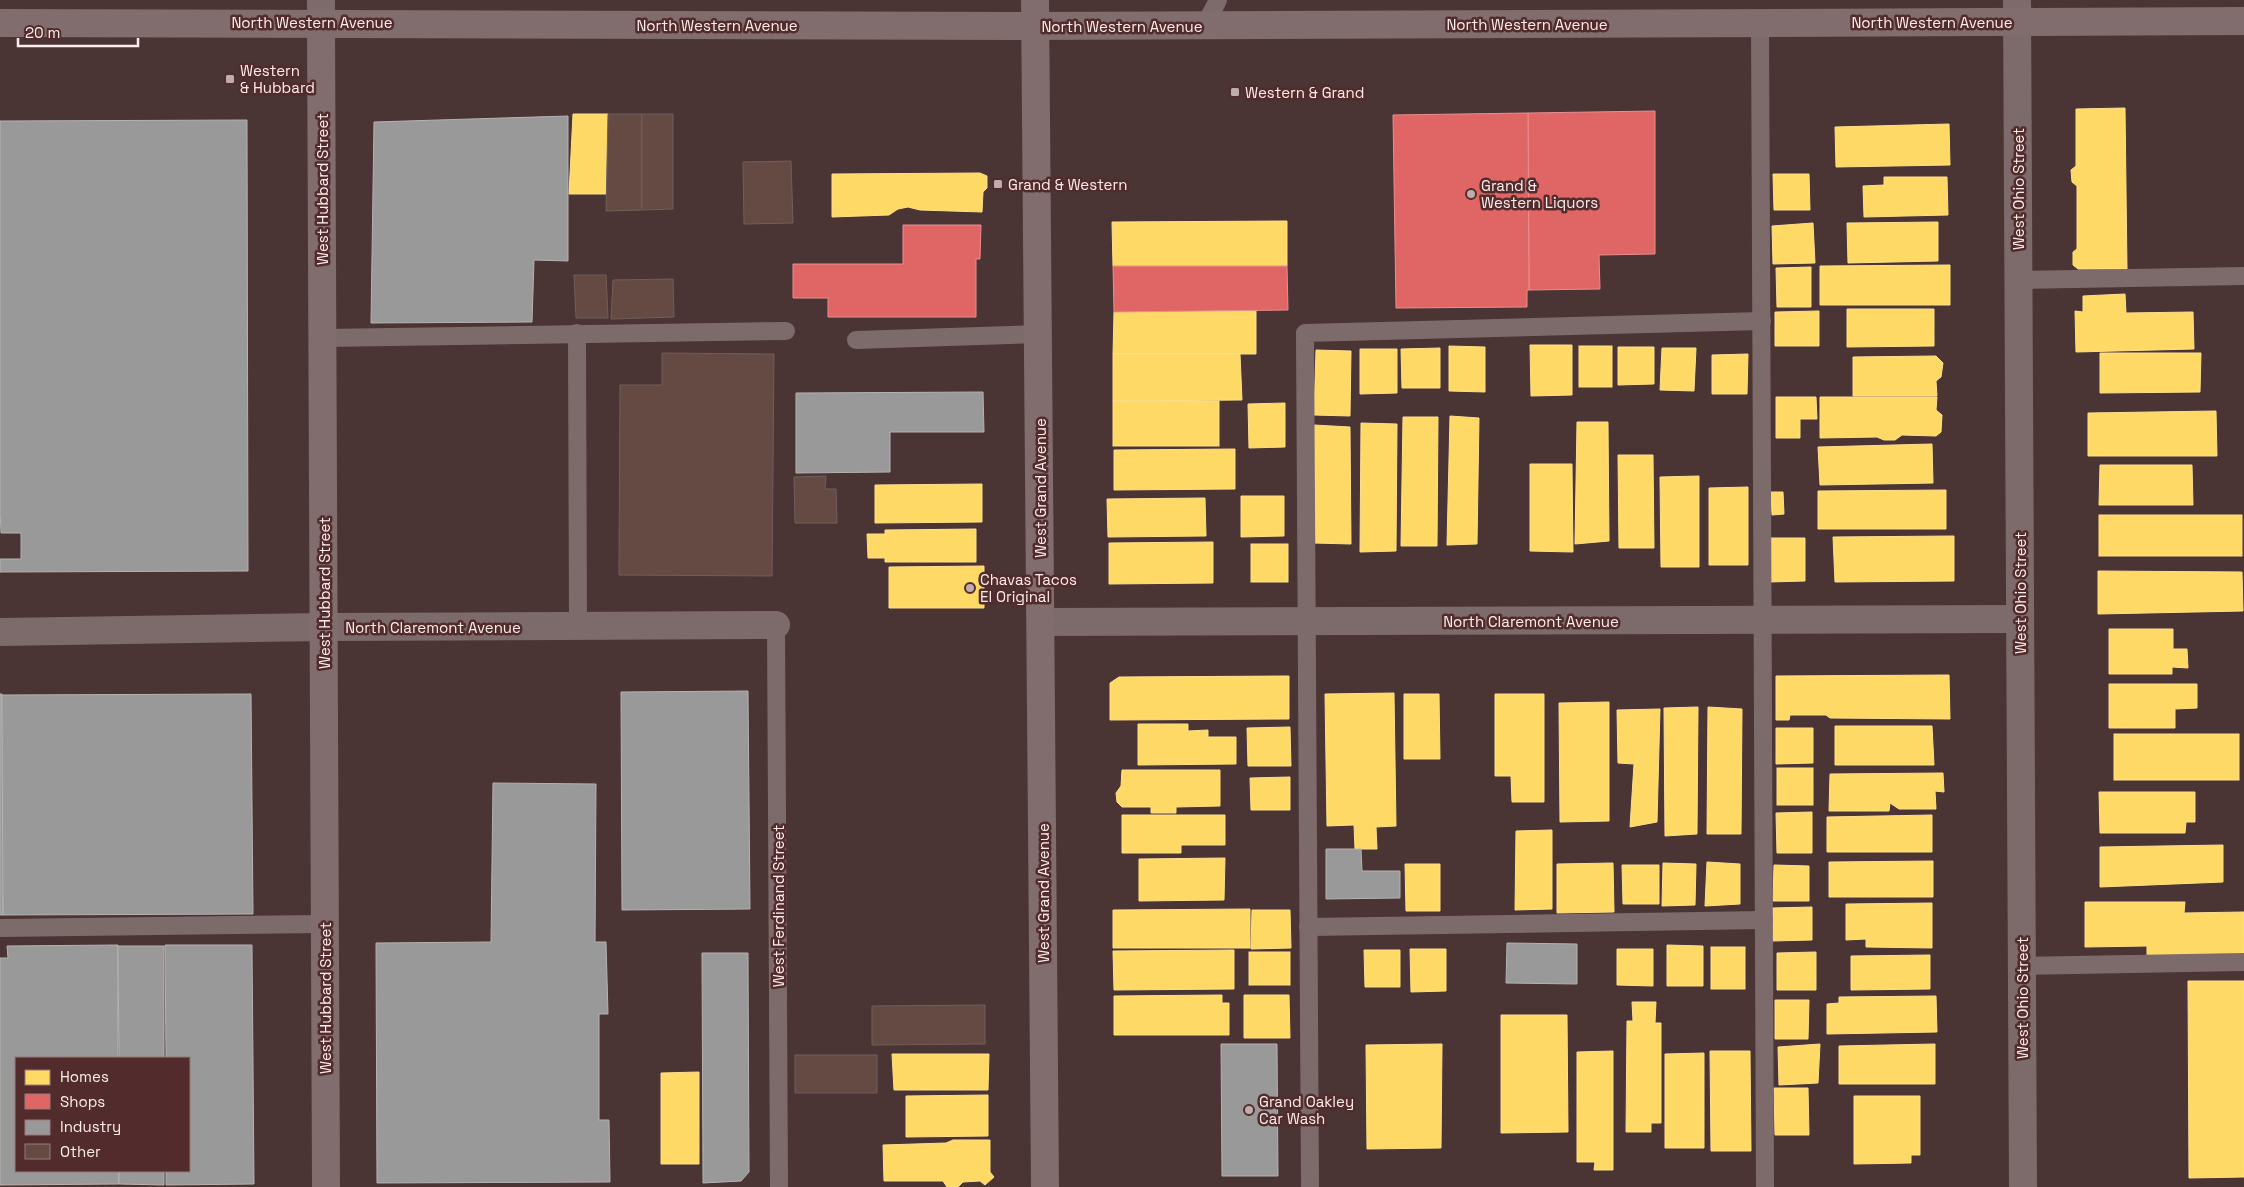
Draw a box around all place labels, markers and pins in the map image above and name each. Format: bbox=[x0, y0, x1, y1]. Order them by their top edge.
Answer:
place label: Western & Hubbard bbox=[240, 61, 315, 97]
marker: Western & Hubbard bbox=[224, 73, 236, 85]
place label: Western & Grand bbox=[1245, 83, 1364, 102]
marker: Western & Grand bbox=[1229, 86, 1241, 98]
place label: Grand & Western bbox=[1008, 175, 1127, 194]
place label: Grand & Western Liquors bbox=[1481, 176, 1598, 212]
marker: Grand & Western bbox=[992, 178, 1004, 190]
marker: Grand & Western Liquors bbox=[1465, 188, 1477, 200]
place label: Chavas Tacos El Original bbox=[980, 570, 1077, 606]
marker: Chavas Tacos El Original bbox=[964, 582, 976, 594]
place label: Grand Oakley Car Wash bbox=[1259, 1092, 1354, 1128]
marker: Grand Oakley Car Wash bbox=[1243, 1104, 1255, 1116]

